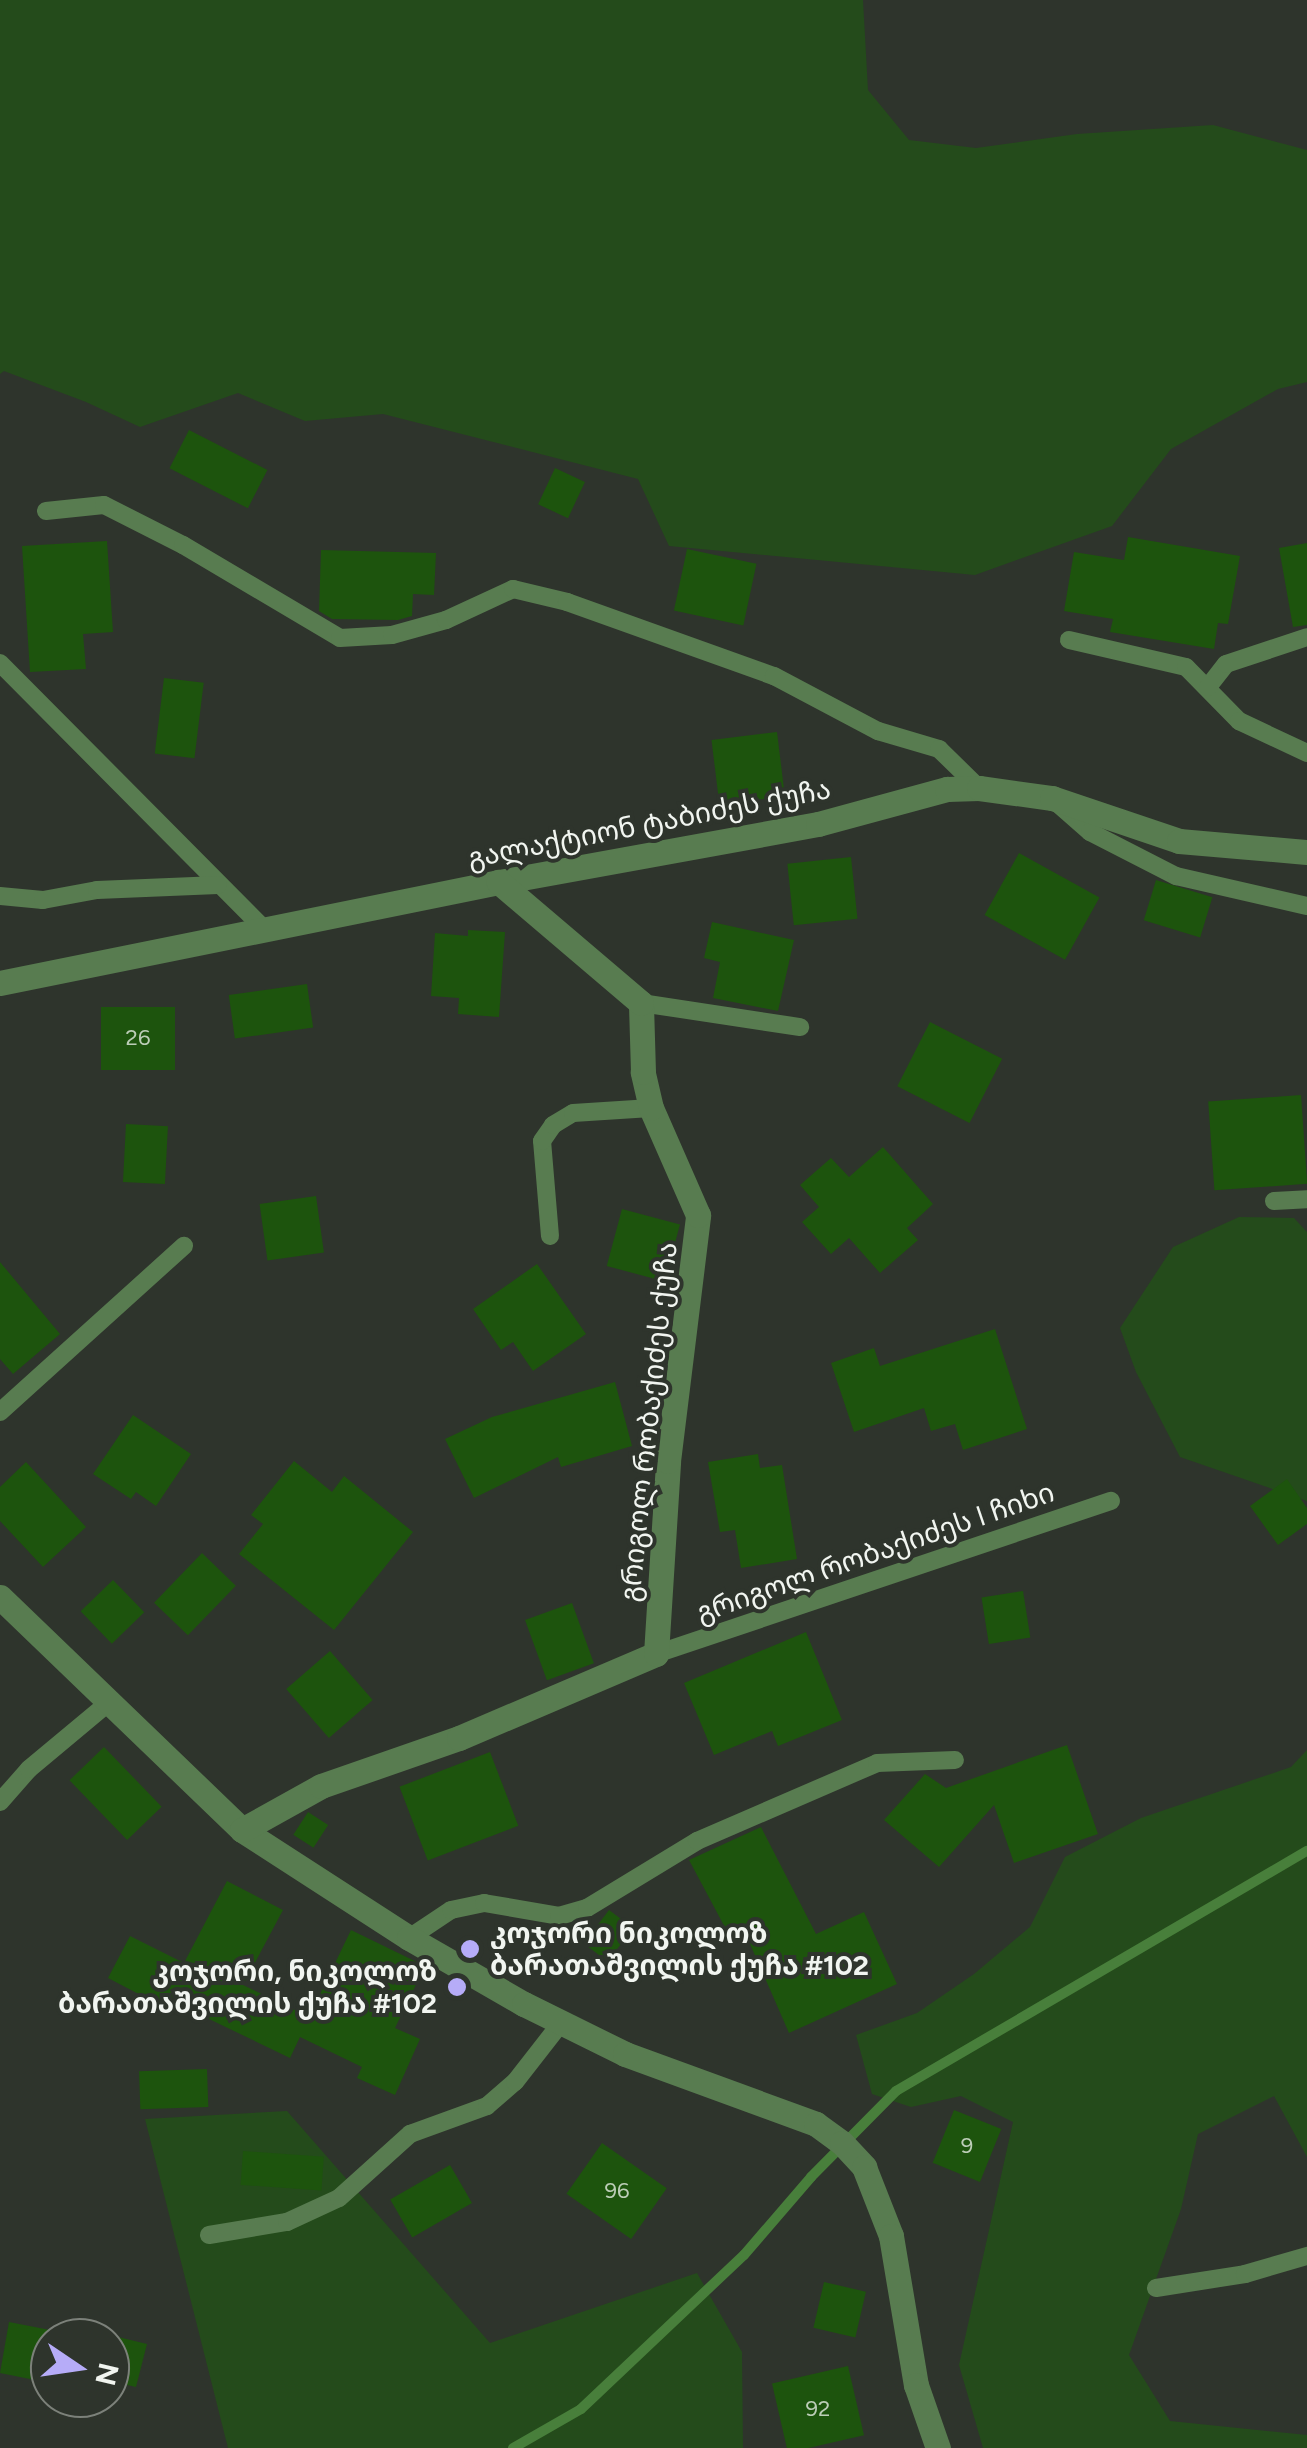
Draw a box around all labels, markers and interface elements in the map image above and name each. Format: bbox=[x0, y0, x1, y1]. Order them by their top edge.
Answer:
street label: გალაქტიონ ტაბიძეს ქუჩა bbox=[465, 771, 833, 875]
house number: 26 bbox=[126, 1025, 150, 1051]
street label: გრიგოლ რობაქიძეს ქუჩა bbox=[612, 1240, 684, 1604]
street label: გრიგოლ რობაქიძეს I ჩიხი bbox=[692, 1475, 1058, 1629]
place label: კოჯორი ნიკოლოზ ბარათაშვილის ქუჩა #102 bbox=[490, 1916, 869, 1982]
marker: კოჯორი ნიკოლოზ ბარათაშვილის ქუჩა #102 bbox=[459, 1938, 481, 1960]
place label: კოჯორი, ნიკოლოზ ბარათაშვილის ქუჩა #102 bbox=[58, 1954, 437, 2020]
marker: კოჯორი, ნიკოლოზ ბარათაშვილის ქუჩა #102 bbox=[446, 1976, 468, 1998]
house number: 9 bbox=[961, 2133, 973, 2159]
house number: 96 bbox=[605, 2178, 629, 2204]
north arrow bbox=[30, 2318, 130, 2418]
text: N bbox=[88, 2360, 126, 2389]
house number: 92 bbox=[806, 2396, 830, 2422]

